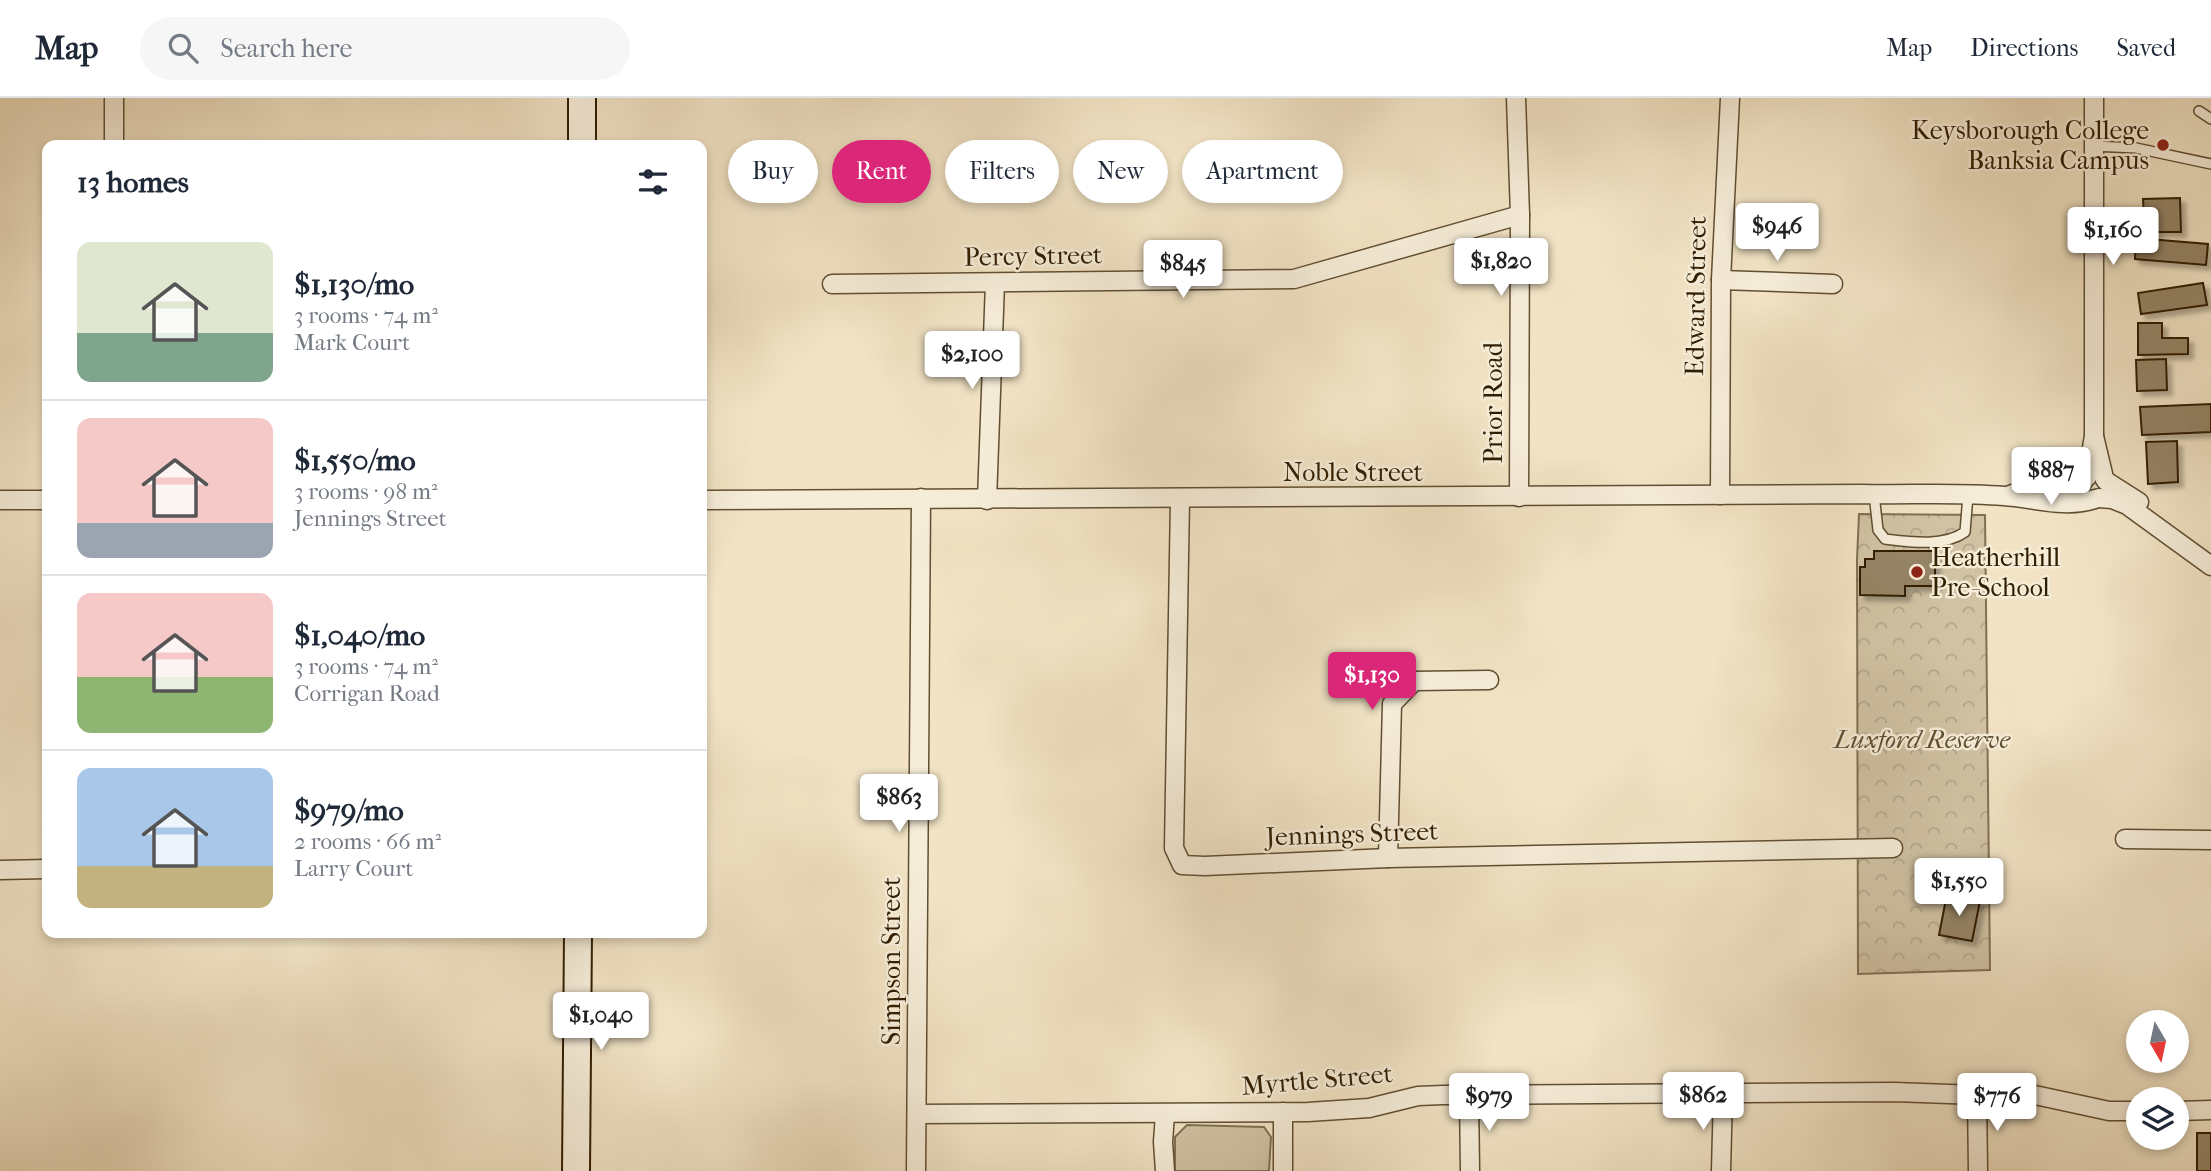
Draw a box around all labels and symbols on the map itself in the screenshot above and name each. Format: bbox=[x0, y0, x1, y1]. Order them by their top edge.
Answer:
place label: Keysborough College Banksia Campus bbox=[1911, 115, 2149, 176]
marker: Keysborough College Banksia Campus bbox=[2155, 137, 2171, 153]
pin: $946 bbox=[1736, 204, 1818, 263]
pin: $1,160 bbox=[2056, 208, 2170, 267]
street label: Edward Street bbox=[1679, 215, 1713, 376]
pin: $1,820 bbox=[1444, 238, 1558, 298]
street label: Percy Street bbox=[964, 239, 1103, 273]
pin: $845 bbox=[1142, 240, 1224, 300]
pin: $2,100 bbox=[915, 331, 1029, 391]
street label: Prior Road bbox=[1478, 341, 1509, 464]
pin: $887 bbox=[2010, 448, 2092, 507]
street label: Noble Street bbox=[1283, 457, 1424, 488]
place label: Heatherhill Pre-School bbox=[1931, 542, 2060, 603]
marker: Heatherhill Pre-School bbox=[1909, 564, 1925, 580]
pin: $1,130 bbox=[1315, 652, 1429, 712]
park label: Luxford Reserve bbox=[1832, 724, 2011, 755]
pin: $863 bbox=[858, 774, 940, 834]
street label: Jennings Street bbox=[1263, 815, 1440, 853]
pin: $1,550 bbox=[1902, 858, 2016, 918]
street label: Simpson Street bbox=[876, 876, 907, 1045]
pin: $1,040 bbox=[544, 992, 658, 1052]
north arrow bbox=[2126, 1010, 2189, 1073]
street label: Myrtle Street bbox=[1240, 1058, 1395, 1102]
pin: $862 bbox=[1662, 1072, 1744, 1132]
pin: $979 bbox=[1448, 1074, 1530, 1133]
pin: $776 bbox=[1956, 1074, 2038, 1133]

